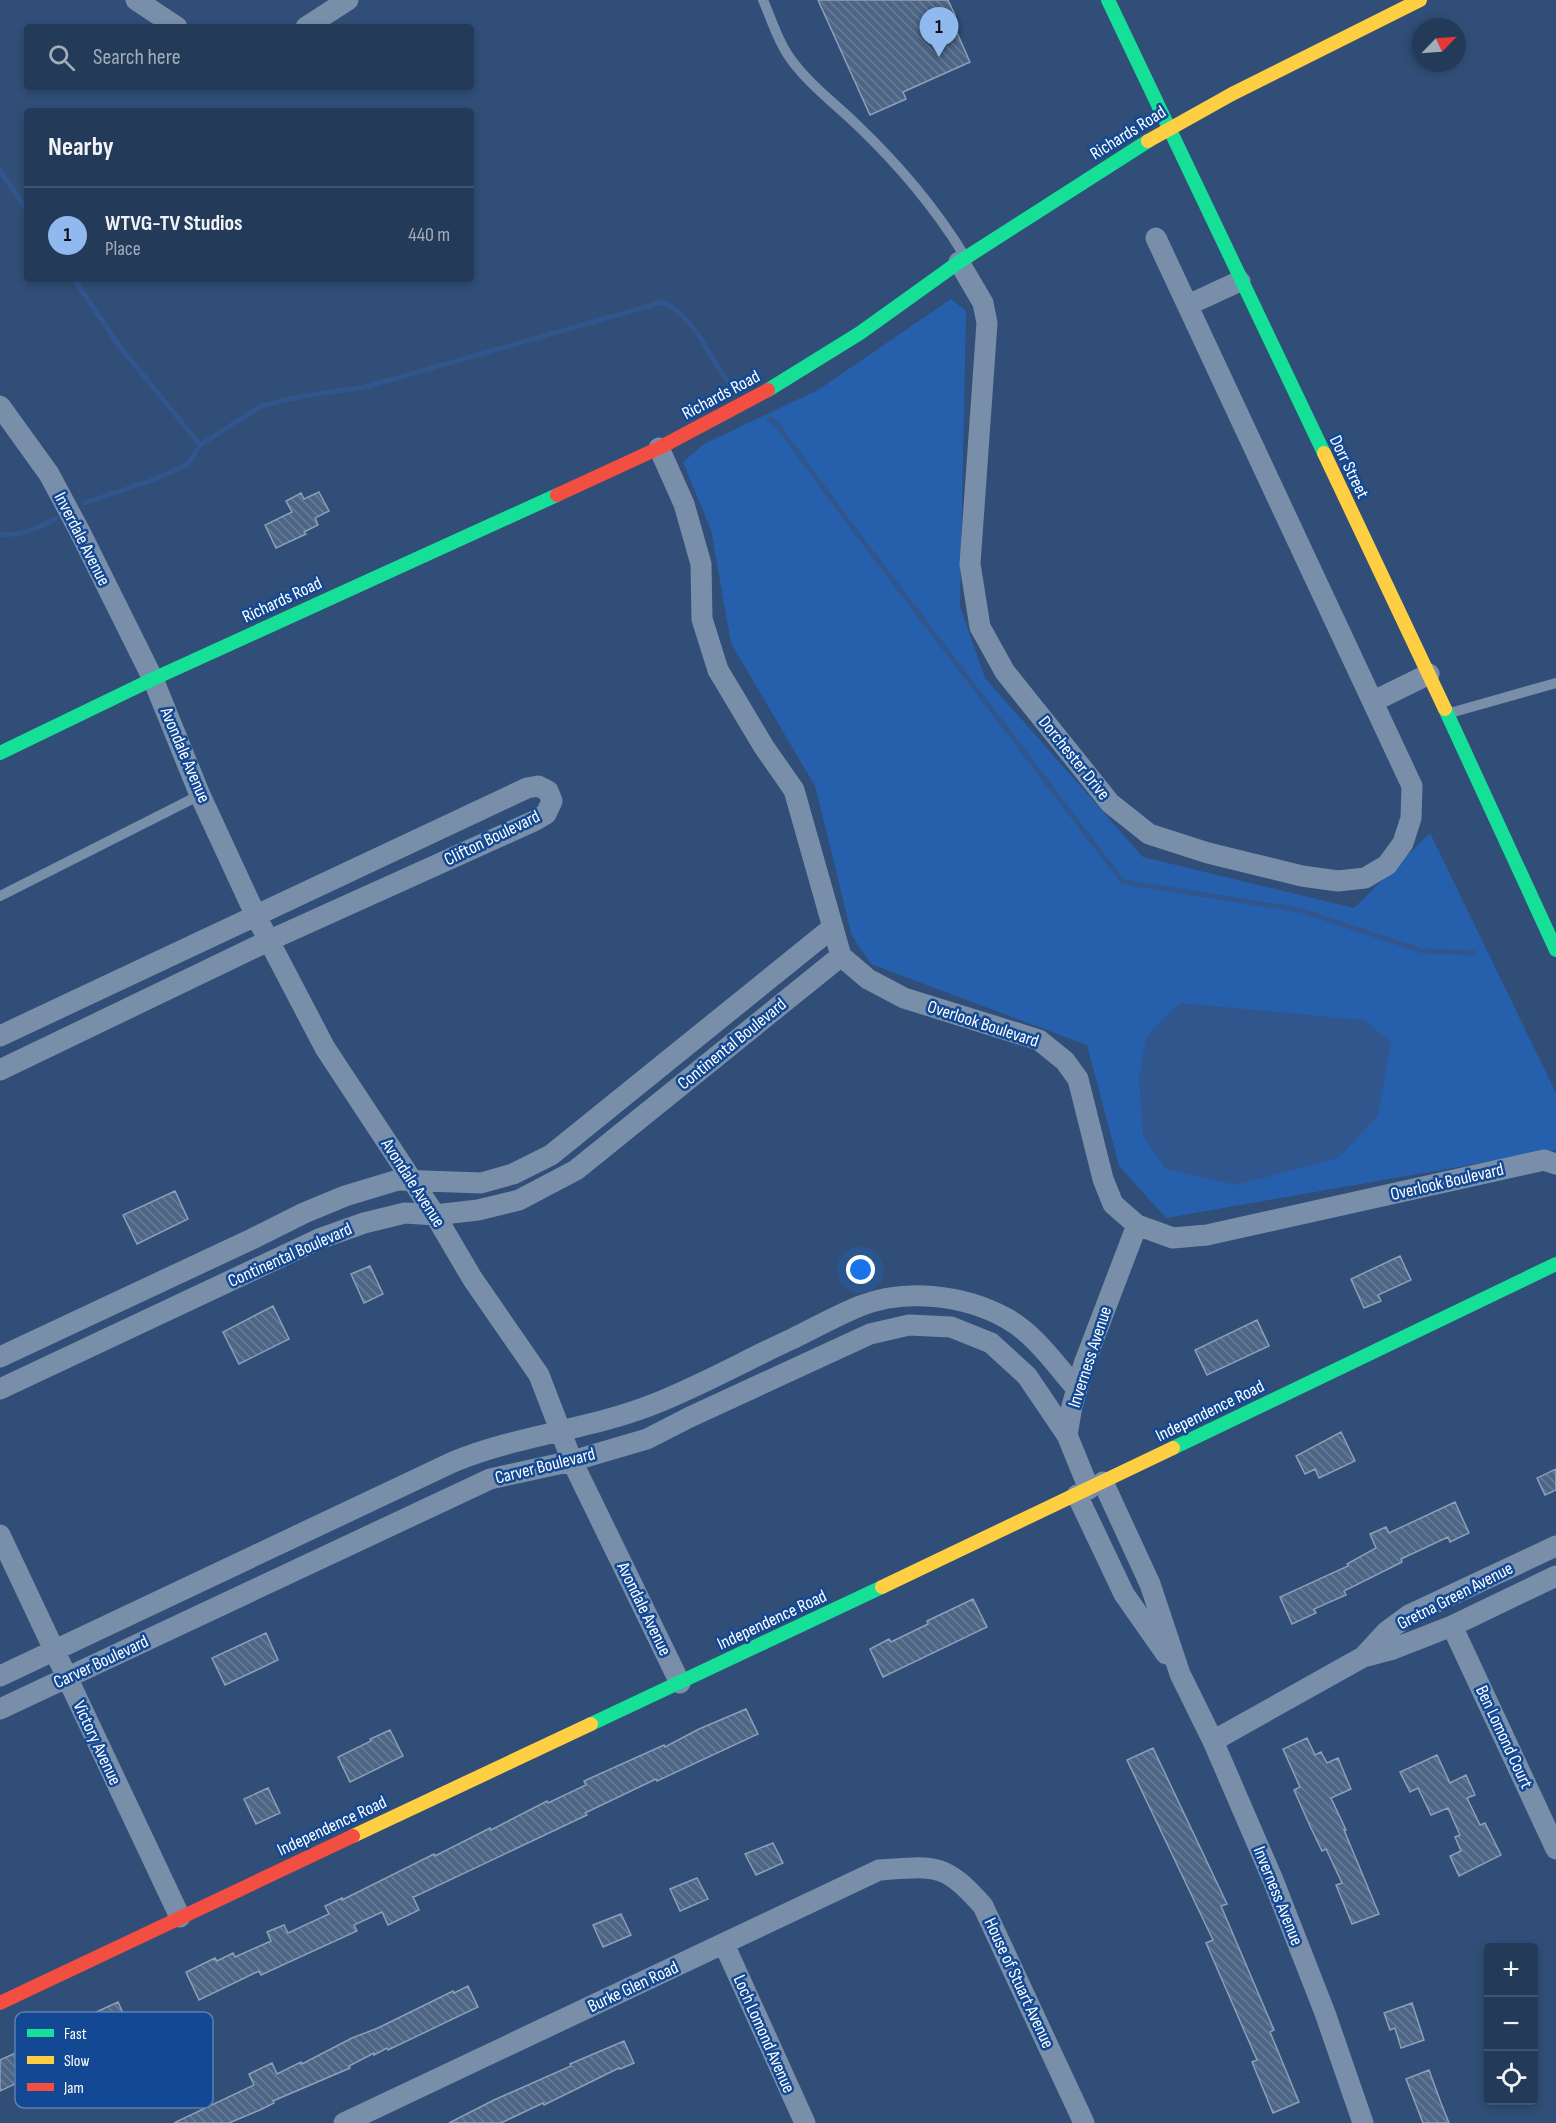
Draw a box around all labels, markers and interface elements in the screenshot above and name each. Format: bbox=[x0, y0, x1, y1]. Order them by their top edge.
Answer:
pin: 1 bbox=[920, 8, 958, 57]
north arrow bbox=[1412, 18, 1466, 72]
search box bbox=[24, 24, 474, 90]
icon: search bbox=[45, 41, 78, 74]
text: Search here bbox=[93, 44, 180, 71]
street label: Richards Road bbox=[1086, 102, 1170, 164]
text: Nearby bbox=[48, 132, 114, 163]
text: WTVG-TV Studios bbox=[105, 210, 243, 237]
text: 1 bbox=[64, 223, 71, 247]
text: 440 m bbox=[408, 223, 450, 247]
text: Place bbox=[105, 237, 141, 261]
street label: Richards Road bbox=[678, 366, 764, 424]
street label: Dorr Street bbox=[1325, 432, 1373, 502]
street label: Inverdale Avenue bbox=[49, 489, 115, 589]
street label: Richards Road bbox=[239, 572, 325, 628]
street label: Avondale Avenue bbox=[155, 703, 214, 806]
street label: Dorchester Drive bbox=[1034, 712, 1114, 804]
street label: Clifton Boulevard bbox=[441, 806, 543, 870]
street label: Continental Boulevard bbox=[674, 994, 790, 1094]
street label: Overlook Boulevard bbox=[925, 996, 1041, 1052]
street label: Avondale Avenue bbox=[376, 1134, 449, 1231]
street label: Overlook Boulevard bbox=[1388, 1159, 1506, 1205]
street label: Continental Boulevard bbox=[225, 1218, 355, 1292]
your location bbox=[846, 1255, 875, 1284]
street label: Inverness Avenue bbox=[1064, 1304, 1116, 1410]
street label: Independence Road bbox=[1152, 1376, 1268, 1446]
street label: Carver Boulevard bbox=[493, 1443, 597, 1489]
street label: Avondale Avenue bbox=[612, 1558, 676, 1659]
street label: Gretna Green Avenue bbox=[1394, 1558, 1516, 1634]
street label: Independence Road bbox=[714, 1586, 830, 1654]
street label: Carver Boulevard bbox=[50, 1631, 152, 1693]
street label: Ben Lomond Court bbox=[1471, 1682, 1537, 1792]
street label: Victory Avenue bbox=[68, 1698, 126, 1788]
street label: Independence Road bbox=[274, 1792, 390, 1860]
street label: Inverness Avenue bbox=[1249, 1843, 1307, 1949]
street label: House of Stuart Avenue bbox=[980, 1914, 1058, 2052]
map controls bbox=[1484, 1943, 1538, 2105]
button: + bbox=[1484, 1943, 1538, 1997]
street label: Burke Glen Road bbox=[584, 1957, 682, 2017]
street label: Loch Lomond Avenue bbox=[729, 1972, 799, 2096]
button: − bbox=[1484, 1997, 1538, 2051]
legend bbox=[15, 2012, 213, 2108]
text: Fast bbox=[64, 2025, 87, 2044]
button: locate bbox=[1484, 2051, 1538, 2105]
text: Slow bbox=[64, 2052, 89, 2071]
text: Jam bbox=[63, 2079, 84, 2098]

